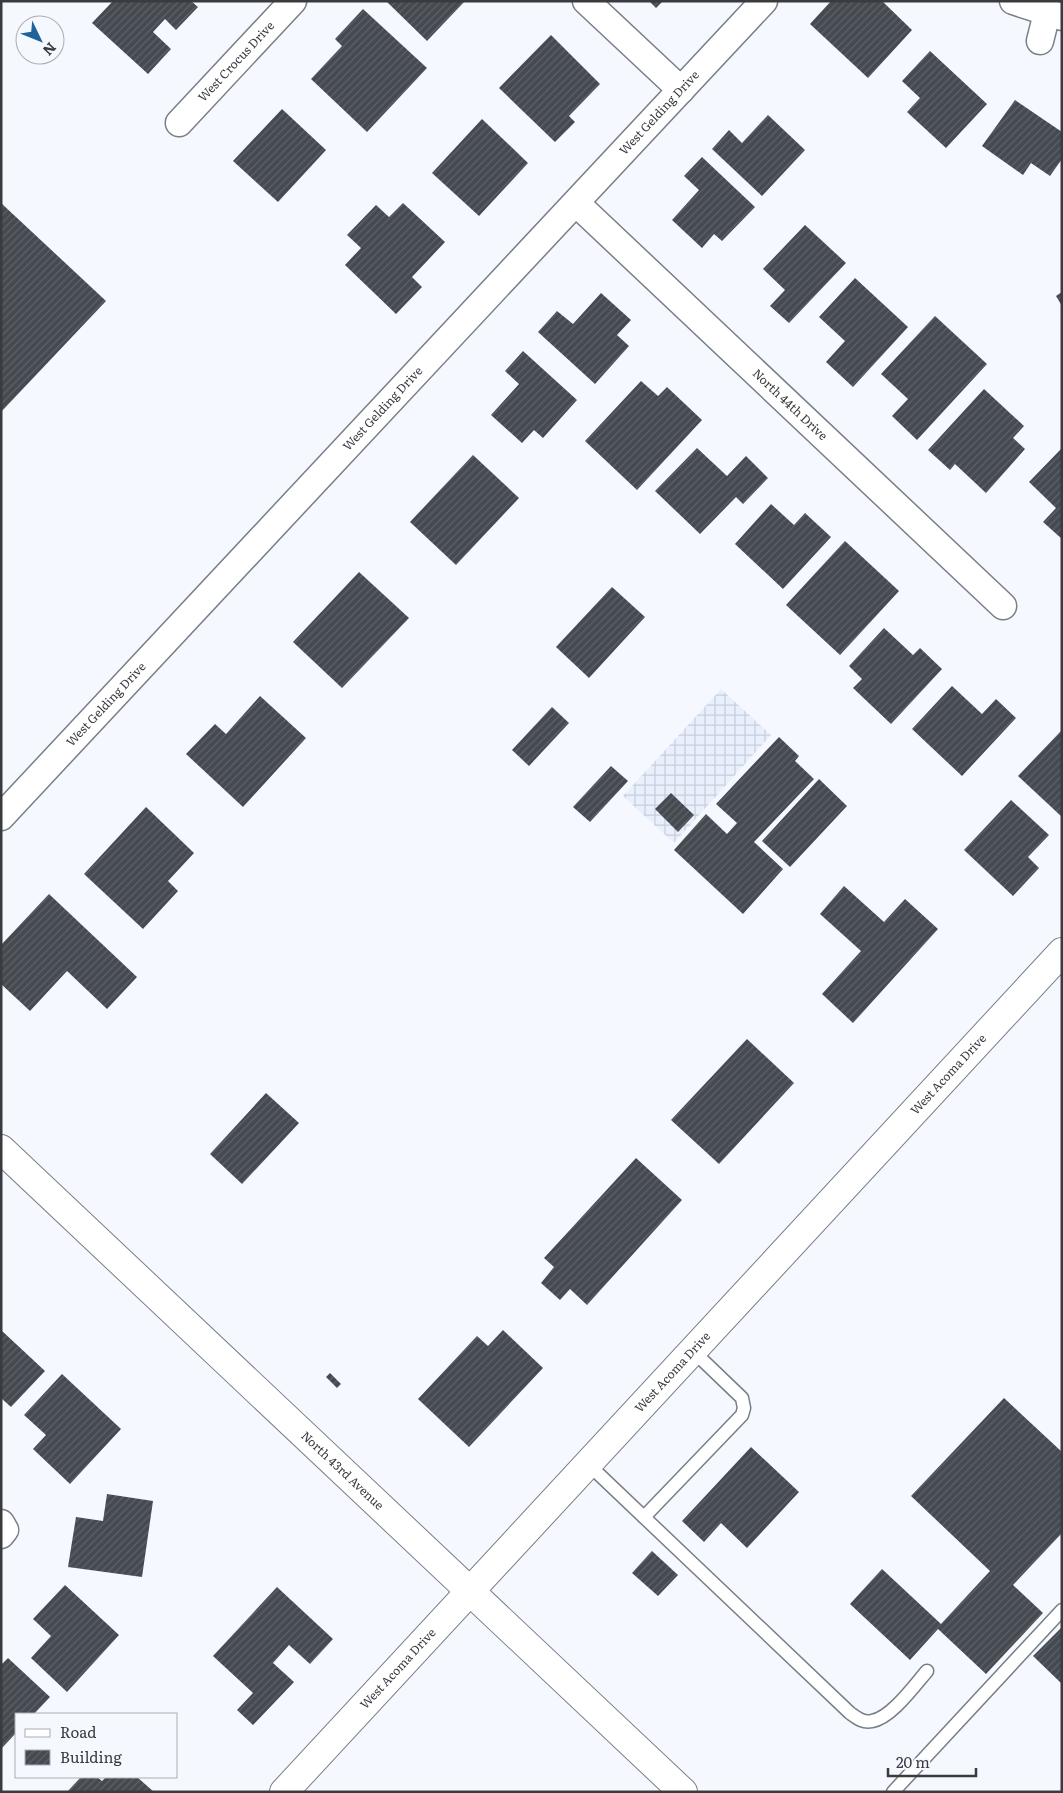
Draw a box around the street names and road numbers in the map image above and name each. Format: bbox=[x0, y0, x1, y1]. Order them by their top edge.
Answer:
street label: West Crocus Drive bbox=[193, 17, 278, 105]
street label: West Gelding Drive bbox=[615, 66, 703, 158]
street label: West Gelding Drive bbox=[338, 362, 426, 454]
street label: North 44th Drive bbox=[749, 364, 832, 444]
street label: West Gelding Drive bbox=[61, 658, 149, 750]
street label: West Acoma Drive bbox=[906, 1029, 990, 1118]
street label: West Acoma Drive bbox=[630, 1327, 714, 1416]
street label: North 43rd Avenue bbox=[298, 1426, 388, 1514]
street label: West Acoma Drive bbox=[355, 1624, 439, 1712]

